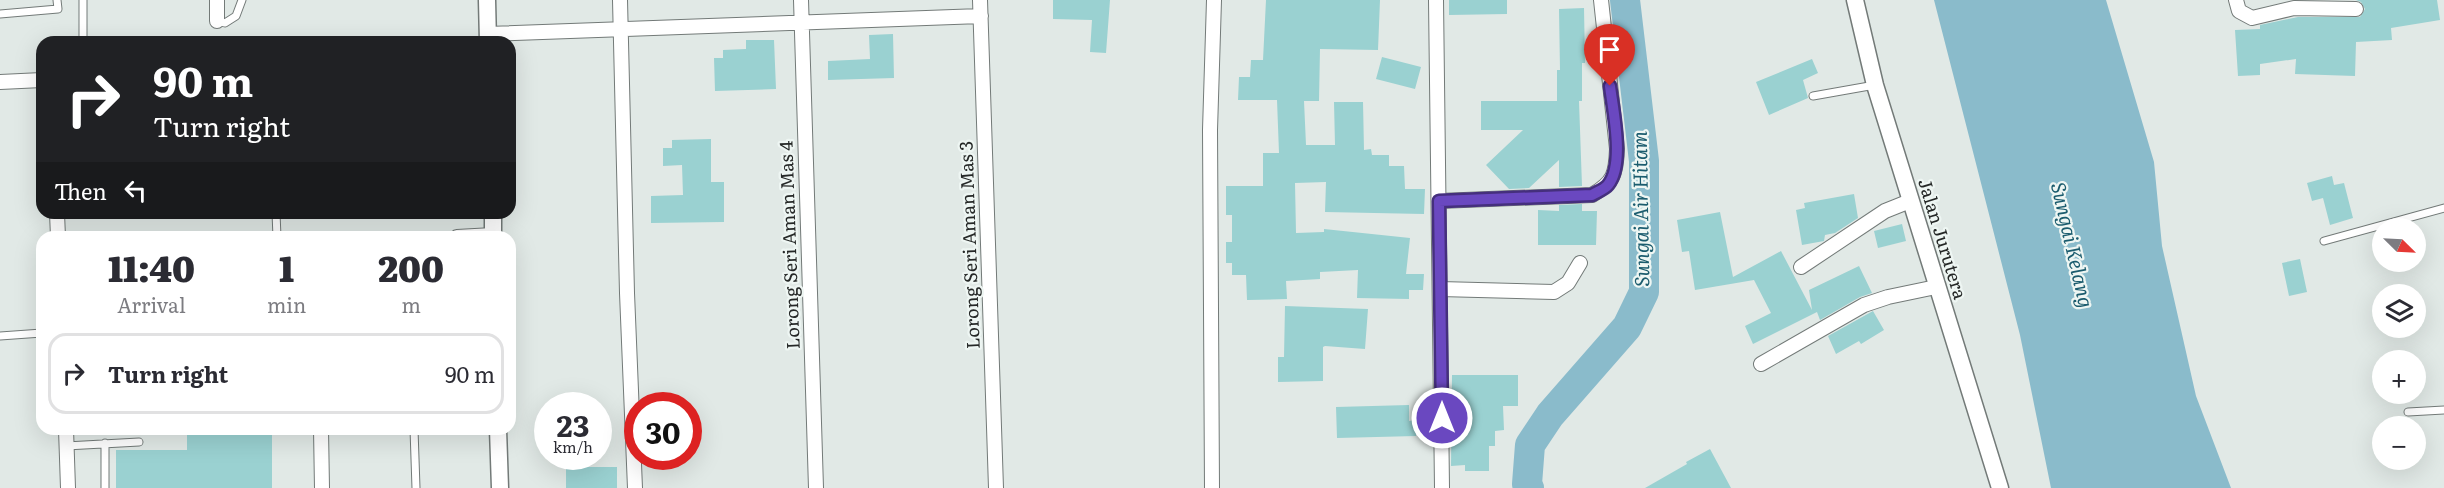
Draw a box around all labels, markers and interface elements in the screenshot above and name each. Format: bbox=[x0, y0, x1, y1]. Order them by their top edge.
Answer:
pin bbox=[1584, 24, 1635, 86]
icon: arrive bbox=[1593, 33, 1626, 66]
text: 90 m bbox=[153, 48, 253, 110]
icon: right bbox=[54, 60, 132, 138]
text: Turn right bbox=[153, 105, 290, 145]
water label: Sungai Air Hitam bbox=[1623, 130, 1655, 287]
street label: Lorong Seri Aman Mas 4 bbox=[771, 140, 806, 350]
street label: Lorong Seri Aman Mas 3 bbox=[951, 141, 986, 350]
text: Then bbox=[54, 174, 107, 207]
icon: left bbox=[119, 174, 152, 207]
street label: Jalan Jurutera bbox=[1912, 175, 1975, 303]
water label: Sungai Kelang bbox=[2045, 179, 2103, 310]
north arrow bbox=[2372, 218, 2426, 272]
map controls bbox=[2372, 218, 2426, 470]
text: 11:40 bbox=[108, 240, 195, 293]
text: 1 bbox=[279, 240, 294, 293]
text: 200 bbox=[378, 240, 444, 293]
button: layers bbox=[2372, 284, 2426, 338]
text: Arrival bbox=[117, 289, 186, 319]
text: min bbox=[267, 289, 306, 319]
text: m bbox=[401, 289, 421, 319]
button: + bbox=[2372, 350, 2426, 404]
icon: right bbox=[57, 357, 90, 390]
text: Turn right bbox=[108, 357, 228, 390]
text: 90 m bbox=[445, 357, 495, 390]
position arrow bbox=[1410, 386, 1474, 450]
speed limit sign: 30 bbox=[624, 392, 702, 470]
text: 23 bbox=[557, 402, 589, 446]
button: − bbox=[2372, 416, 2426, 470]
text: km/h bbox=[553, 435, 593, 458]

